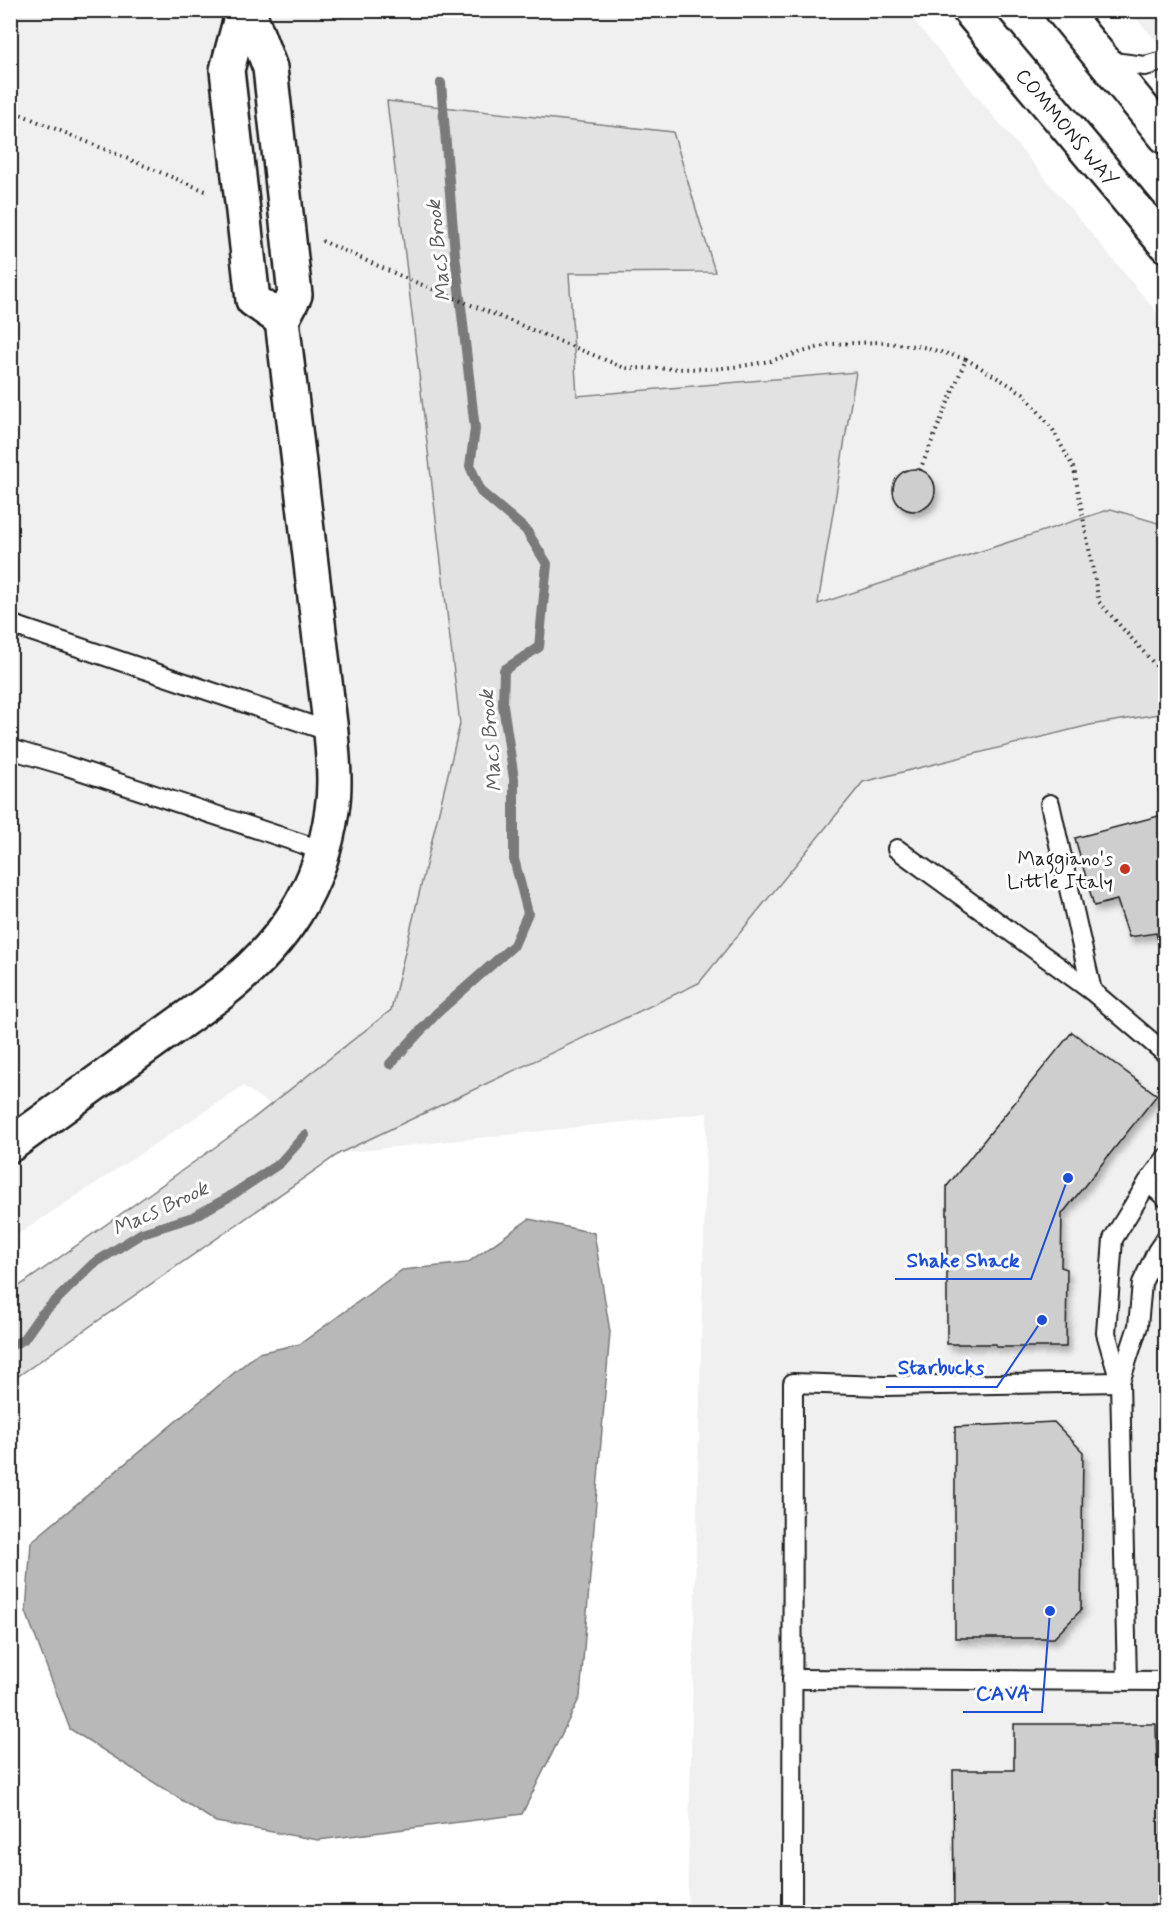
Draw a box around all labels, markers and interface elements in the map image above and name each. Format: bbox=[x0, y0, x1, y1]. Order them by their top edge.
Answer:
street label: COMMONS WAY bbox=[1009, 63, 1124, 193]
water label: Macs Brook bbox=[420, 197, 458, 303]
water label: Macs Brook bbox=[472, 687, 509, 793]
place label: Maggiano's Little Italy bbox=[1007, 846, 1113, 896]
marker: Maggiano's Little Italy bbox=[1118, 862, 1132, 876]
water label: Macs Brook bbox=[108, 1174, 214, 1243]
callout: Shake Shack bbox=[895, 1240, 1031, 1279]
text: Shake Shack bbox=[906, 1247, 1020, 1275]
callout: Starbucks bbox=[886, 1348, 997, 1387]
text: Starbucks bbox=[898, 1354, 985, 1382]
callout: CAVA bbox=[963, 1673, 1042, 1712]
text: CAVA bbox=[976, 1680, 1030, 1708]

